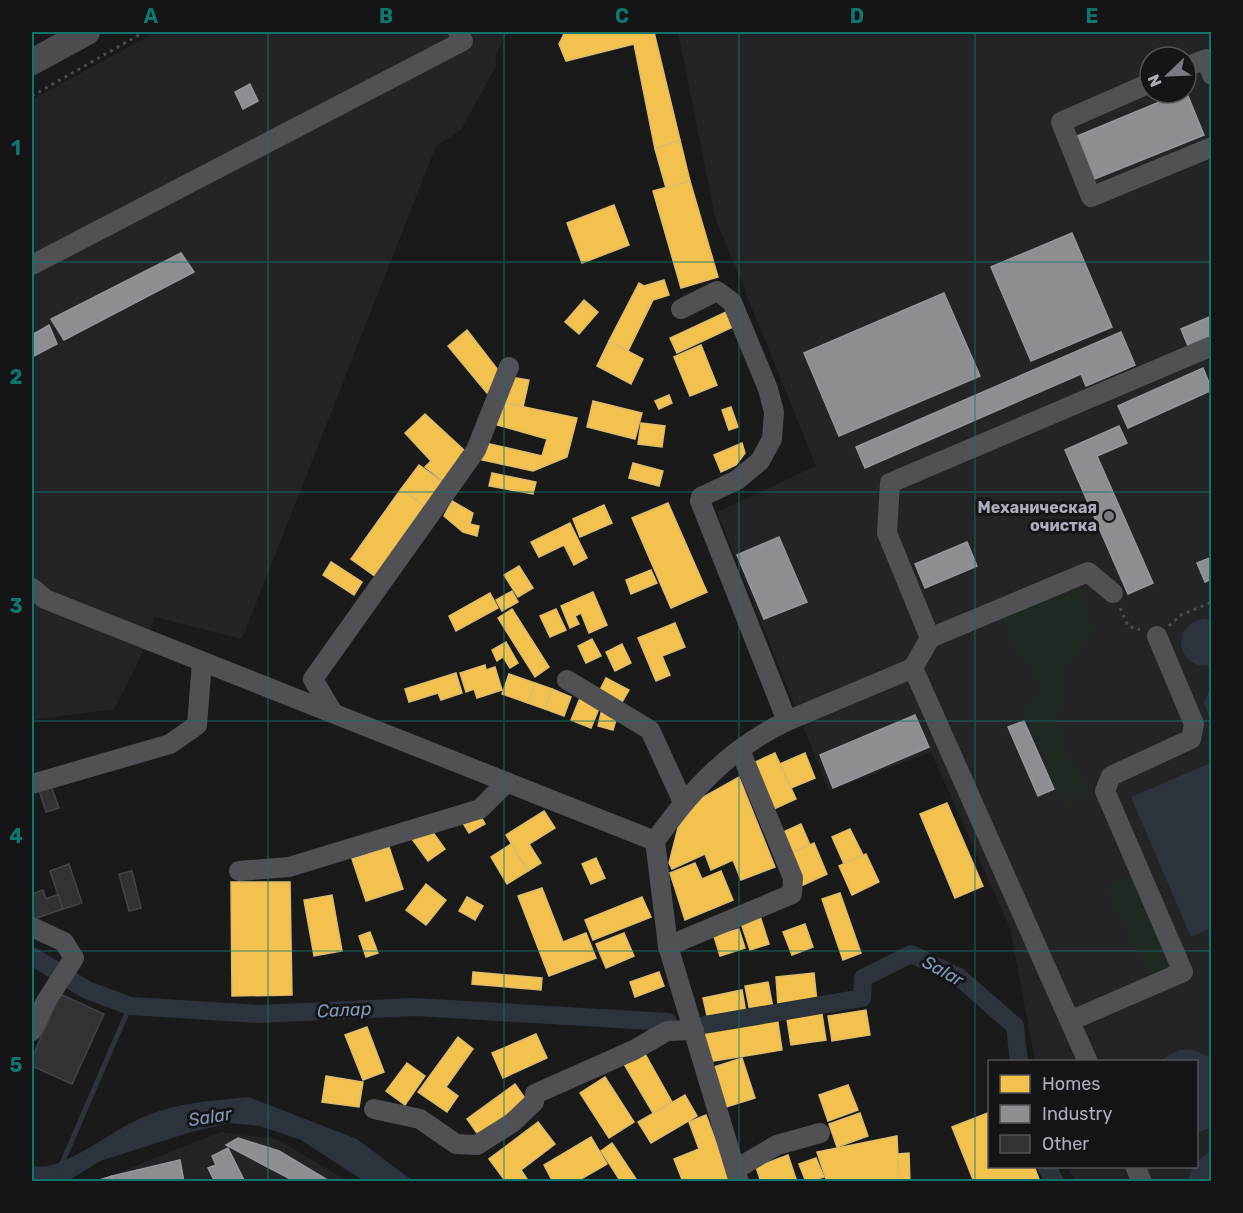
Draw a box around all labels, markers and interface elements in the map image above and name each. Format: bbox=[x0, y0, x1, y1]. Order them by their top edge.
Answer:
text: A bbox=[144, 4, 159, 28]
text: B bbox=[379, 4, 393, 28]
text: C bbox=[615, 4, 629, 28]
text: D bbox=[850, 4, 864, 28]
text: E bbox=[1086, 4, 1098, 28]
north arrow bbox=[1138, 45, 1198, 105]
text: N bbox=[1144, 72, 1166, 90]
text: 1 bbox=[11, 136, 21, 160]
text: 2 bbox=[10, 365, 23, 389]
place label: Механическая очистка bbox=[978, 498, 1097, 535]
marker: Механическая очистка bbox=[1102, 509, 1116, 523]
text: 3 bbox=[9, 594, 23, 618]
text: 4 bbox=[9, 824, 23, 848]
water label: Salar bbox=[919, 951, 968, 992]
water label: Салар bbox=[316, 998, 372, 1022]
text: 5 bbox=[10, 1053, 23, 1077]
legend bbox=[988, 1060, 1198, 1168]
text: Homes bbox=[1042, 1073, 1100, 1095]
water label: Salar bbox=[187, 1103, 234, 1131]
text: Industry bbox=[1042, 1103, 1112, 1125]
text: Other bbox=[1042, 1133, 1089, 1155]

